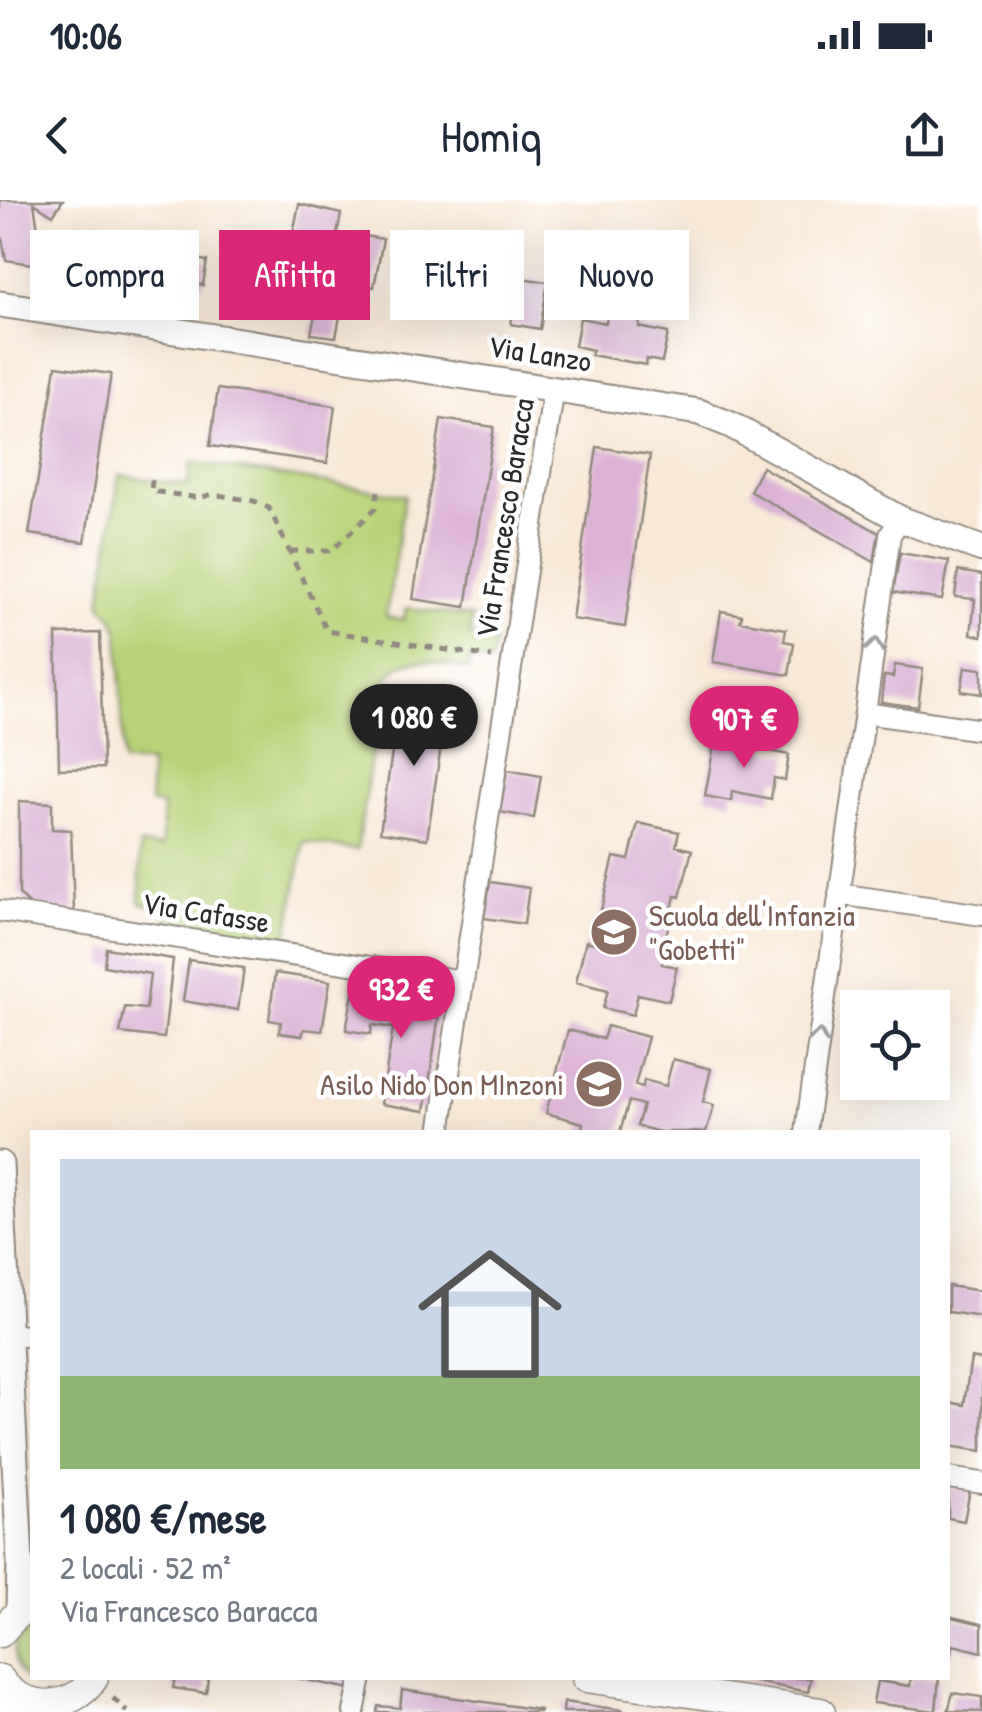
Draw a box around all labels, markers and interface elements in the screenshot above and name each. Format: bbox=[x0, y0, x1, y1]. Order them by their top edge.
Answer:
text: 10:06 bbox=[50, 9, 122, 61]
text: Homiq bbox=[441, 105, 541, 166]
icon: back bbox=[30, 108, 85, 163]
icon: share bbox=[897, 108, 952, 163]
chip: Compra bbox=[30, 230, 199, 320]
chip: Affitta bbox=[219, 230, 370, 320]
chip: Filtri bbox=[390, 230, 524, 320]
chip: Nuovo bbox=[544, 230, 689, 320]
street label: Via Lanzo bbox=[486, 325, 594, 381]
street label: Via Francesco Baracca bbox=[465, 395, 543, 640]
one-way arrow bbox=[863, 637, 884, 653]
pin: 1 080 € bbox=[322, 684, 506, 769]
pin: 907 € bbox=[674, 686, 814, 771]
text: 1 080 € bbox=[372, 695, 456, 738]
text: 907 € bbox=[712, 697, 776, 740]
street label: Via Cafasse bbox=[140, 882, 272, 942]
place label: Scuola dell'Infanzia "Gobetti" bbox=[649, 895, 855, 969]
school or university icon: Scuola dell'Infanzia "Gobetti" bbox=[588, 906, 640, 958]
pin: 932 € bbox=[331, 956, 471, 1041]
text: 932 € bbox=[369, 967, 433, 1010]
map controls bbox=[840, 990, 950, 1100]
button: locate bbox=[840, 990, 950, 1100]
one-way arrow bbox=[808, 1028, 829, 1044]
school or university icon: Asilo Nido Don MInzoni bbox=[573, 1058, 625, 1110]
place label: Asilo Nido Don MInzoni bbox=[320, 1064, 564, 1104]
icon: home bbox=[400, 1224, 580, 1404]
text: 1 080 €/mese bbox=[60, 1489, 267, 1546]
text: 2 locali · 52 m² bbox=[60, 1546, 231, 1589]
text: Via Francesco Baracca bbox=[60, 1589, 318, 1632]

